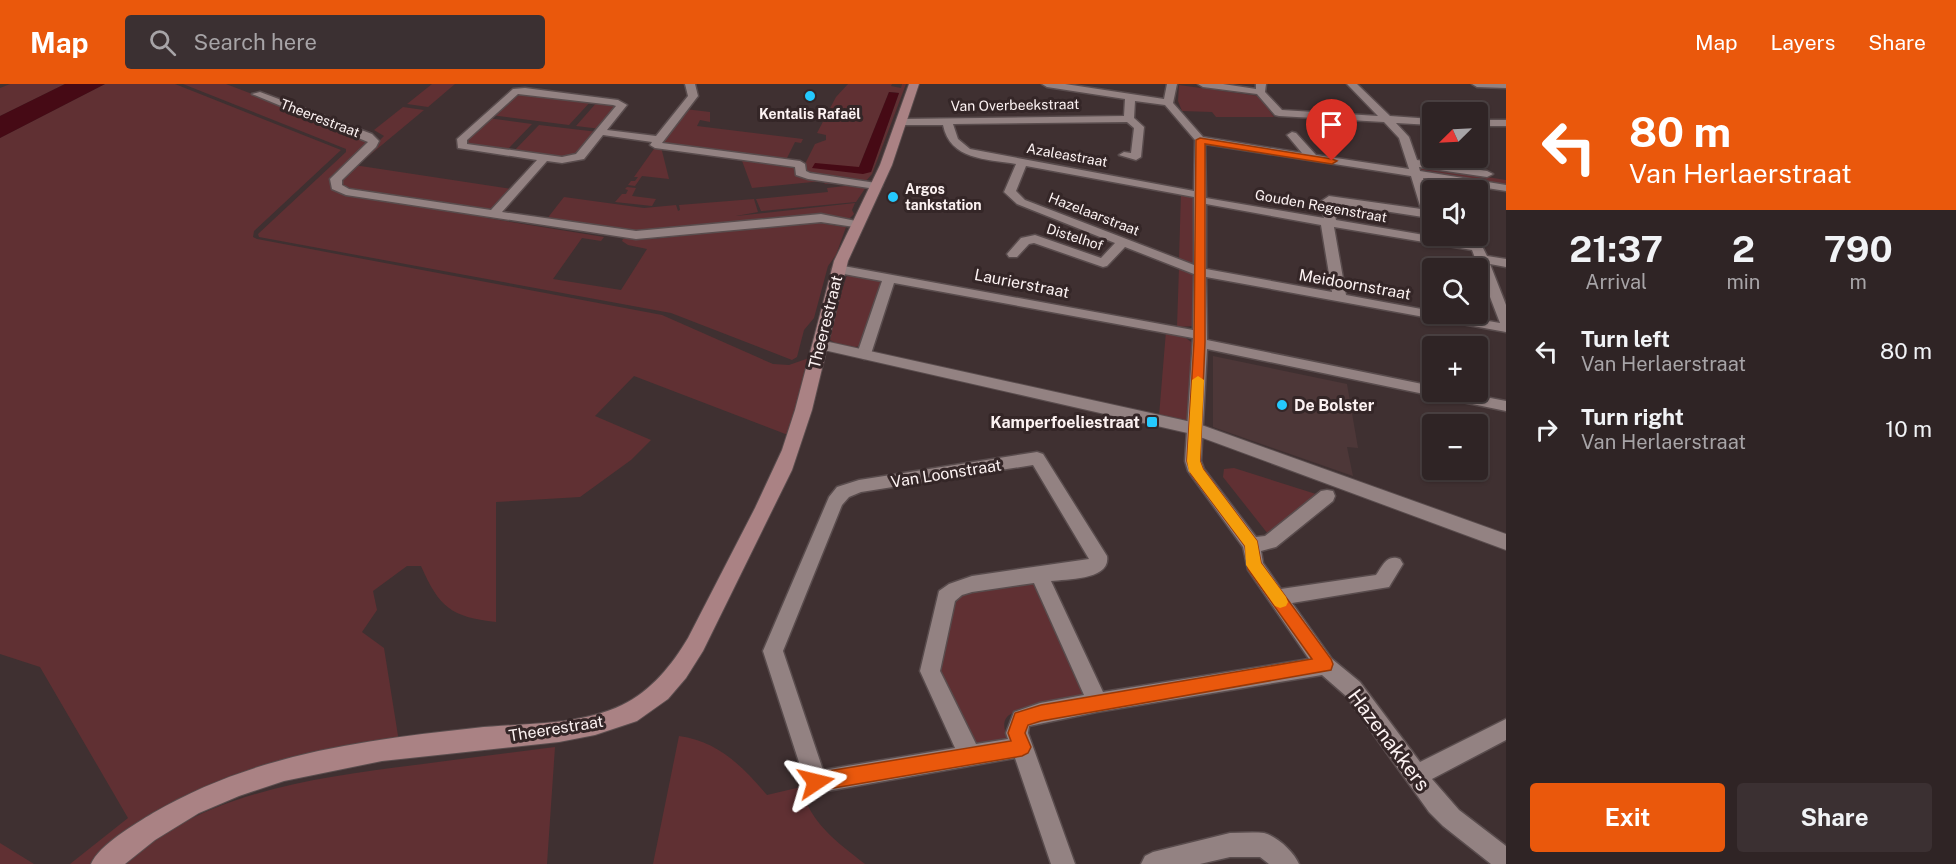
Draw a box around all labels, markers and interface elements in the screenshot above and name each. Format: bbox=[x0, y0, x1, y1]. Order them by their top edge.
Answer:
search box bbox=[125, 15, 545, 69]
text: Map bbox=[30, 26, 89, 59]
icon: search bbox=[146, 26, 179, 59]
text: Search here bbox=[194, 29, 317, 55]
text: Map bbox=[1695, 30, 1738, 55]
text: Layers bbox=[1771, 30, 1835, 55]
text: Share bbox=[1868, 30, 1926, 55]
marker: Kentalis Rafaël bbox=[803, 89, 817, 103]
street label: Theerestraat bbox=[278, 96, 362, 140]
street label: Van Overbeekstraat bbox=[951, 96, 1079, 114]
pin bbox=[1306, 99, 1357, 161]
north arrow bbox=[1422, 102, 1488, 168]
map controls bbox=[1422, 102, 1488, 480]
place label: Kentalis Rafaël bbox=[759, 106, 861, 122]
text: 80 m bbox=[1629, 107, 1731, 156]
icon: arrive bbox=[1315, 108, 1348, 141]
icon: left bbox=[1530, 108, 1608, 186]
street label: Azaleastraat bbox=[1025, 140, 1109, 170]
text: Van Herlaerstraat bbox=[1629, 157, 1852, 189]
button: sound bbox=[1422, 180, 1488, 246]
place label: Argos tankstation bbox=[905, 181, 982, 213]
street label: Gouden Regenstraat bbox=[1254, 187, 1388, 225]
street label: Hazelaarstraat bbox=[1046, 189, 1142, 239]
marker: Argos tankstation bbox=[886, 190, 900, 204]
street label: Distelhof bbox=[1045, 220, 1106, 254]
text: 21:37 bbox=[1569, 228, 1663, 270]
text: 2 bbox=[1732, 228, 1755, 270]
text: 790 bbox=[1824, 228, 1893, 270]
button: search bbox=[1422, 258, 1488, 324]
street label: Laurierstraat bbox=[973, 265, 1071, 302]
street label: Meidoornstraat bbox=[1297, 265, 1413, 304]
text: Arrival bbox=[1585, 270, 1647, 294]
text: min bbox=[1726, 270, 1760, 294]
text: m bbox=[1850, 270, 1867, 294]
street label: Theerestraat bbox=[805, 273, 846, 371]
text: Turn left bbox=[1581, 326, 1670, 352]
icon: left bbox=[1530, 335, 1563, 368]
button: + bbox=[1422, 336, 1488, 402]
text: 80 m bbox=[1880, 338, 1932, 364]
text: Van Herlaerstraat bbox=[1581, 352, 1746, 376]
place label: De Bolster bbox=[1294, 396, 1375, 415]
marker: De Bolster bbox=[1275, 398, 1289, 412]
text: Turn right bbox=[1581, 404, 1684, 430]
place label: Kamperfoeliestraat bbox=[990, 413, 1140, 432]
icon: right bbox=[1530, 413, 1563, 446]
button: − bbox=[1422, 414, 1488, 480]
marker: Kamperfoeliestraat bbox=[1145, 415, 1159, 429]
text: 10 m bbox=[1885, 416, 1932, 442]
text: Van Herlaerstraat bbox=[1581, 430, 1746, 454]
street label: Van Loonstraat bbox=[889, 455, 1003, 492]
street label: Hazenakkers bbox=[1343, 684, 1435, 796]
street label: Theerestraat bbox=[507, 712, 605, 745]
position arrow bbox=[784, 750, 848, 814]
button: Exit bbox=[1530, 783, 1725, 852]
button: Share bbox=[1737, 783, 1932, 852]

